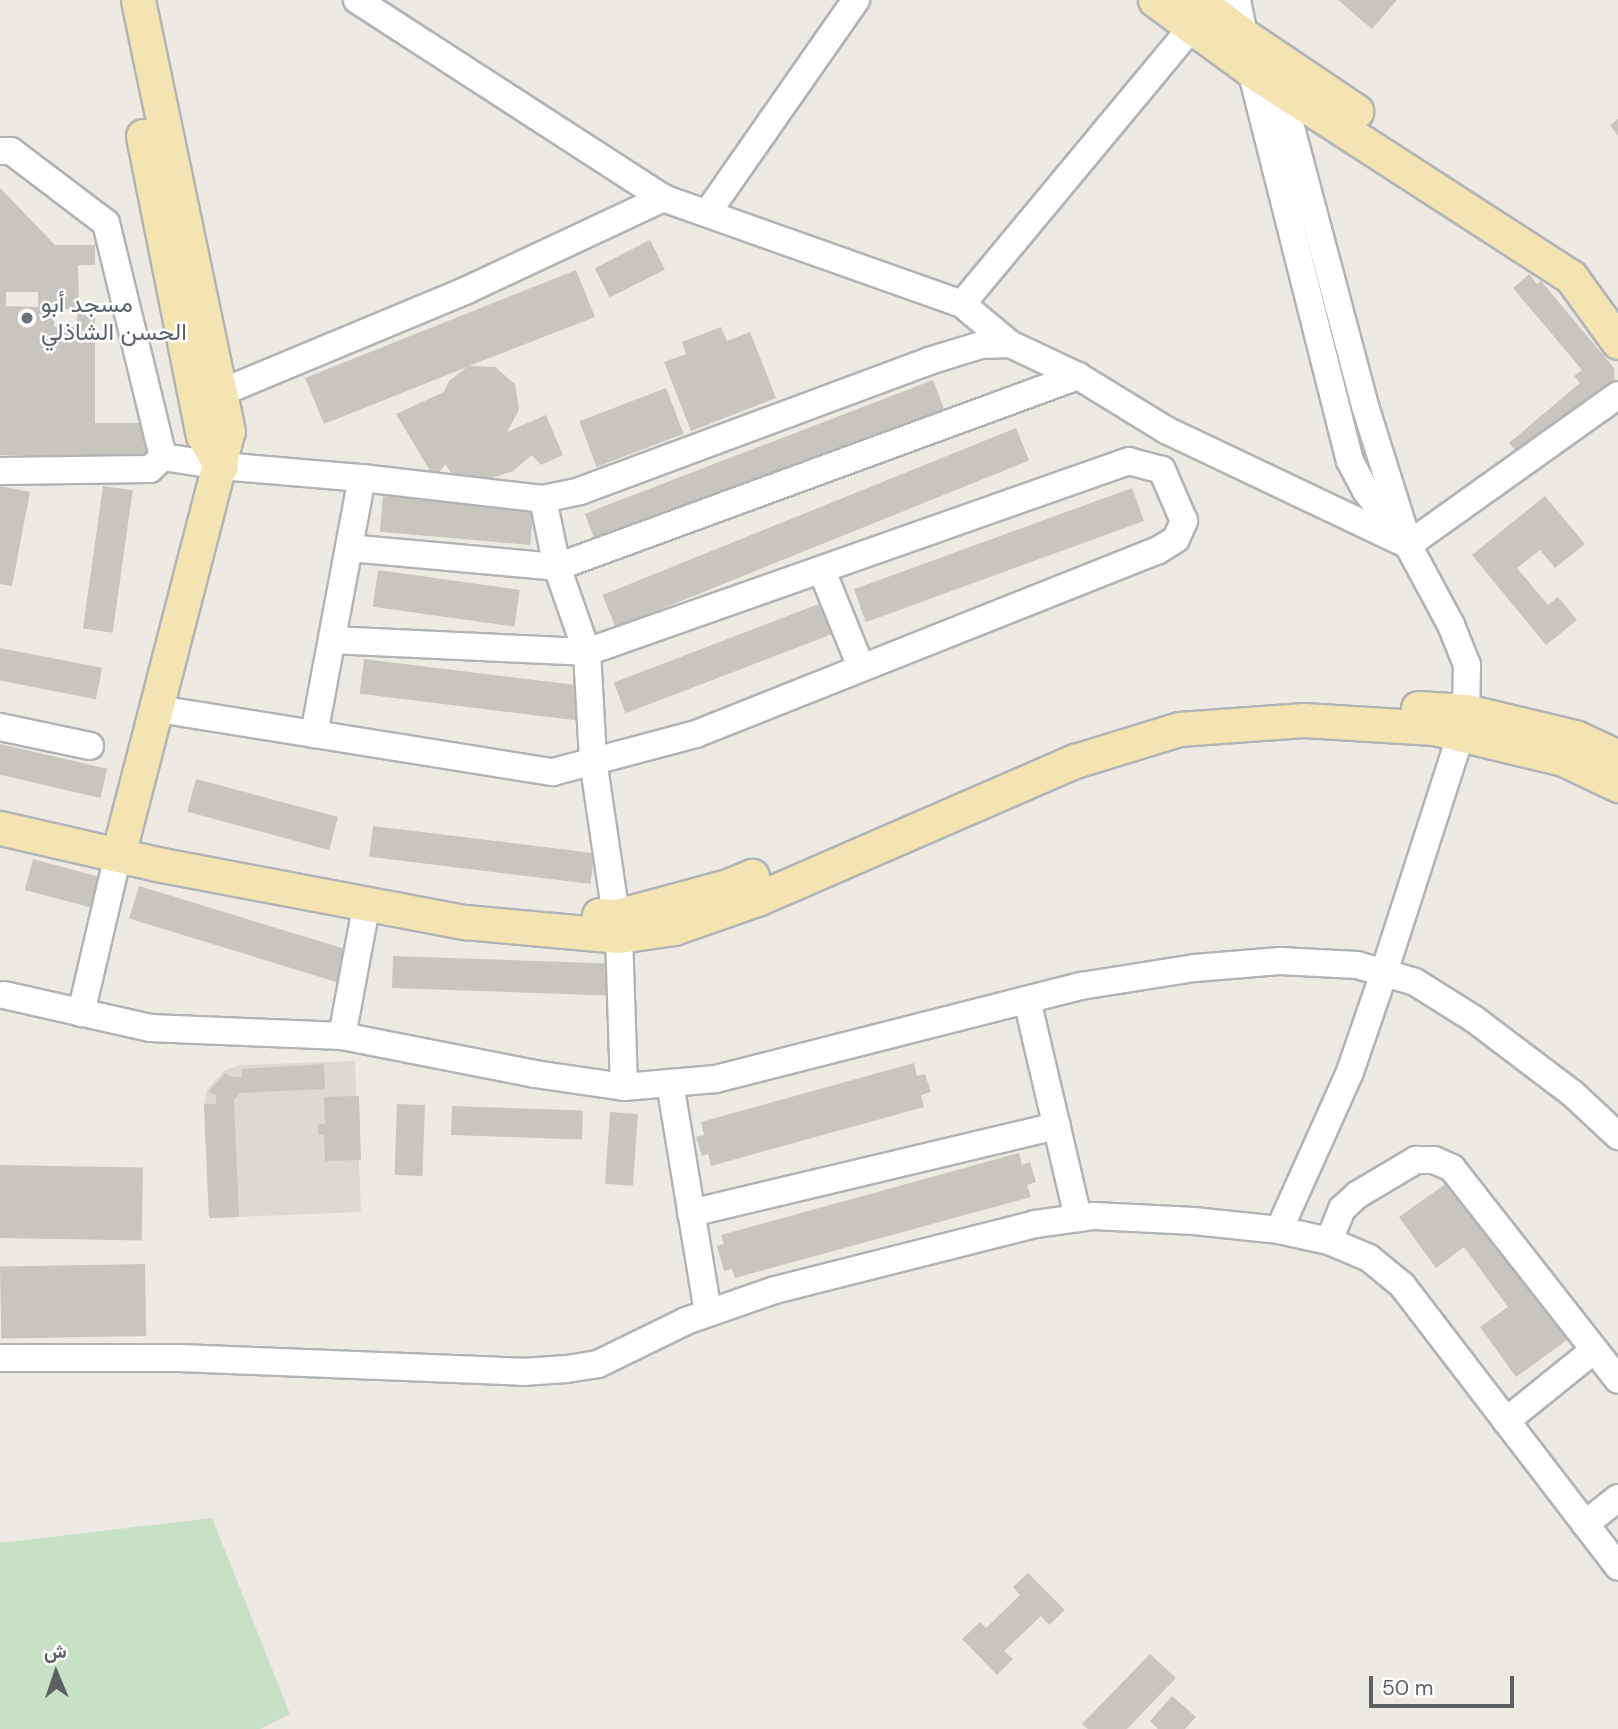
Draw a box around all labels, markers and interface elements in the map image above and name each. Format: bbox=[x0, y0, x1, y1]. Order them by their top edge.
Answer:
place label: مسجد أبو الحسن الشاذلي bbox=[41, 290, 187, 346]
marker: مسجد أبو الحسن الشاذلي bbox=[19, 310, 35, 326]
north arrow bbox=[21, 1638, 91, 1708]
text: ش bbox=[43, 1639, 67, 1664]
scale bar bbox=[1373, 1662, 1518, 1706]
text: 50 m bbox=[1382, 1674, 1433, 1702]

